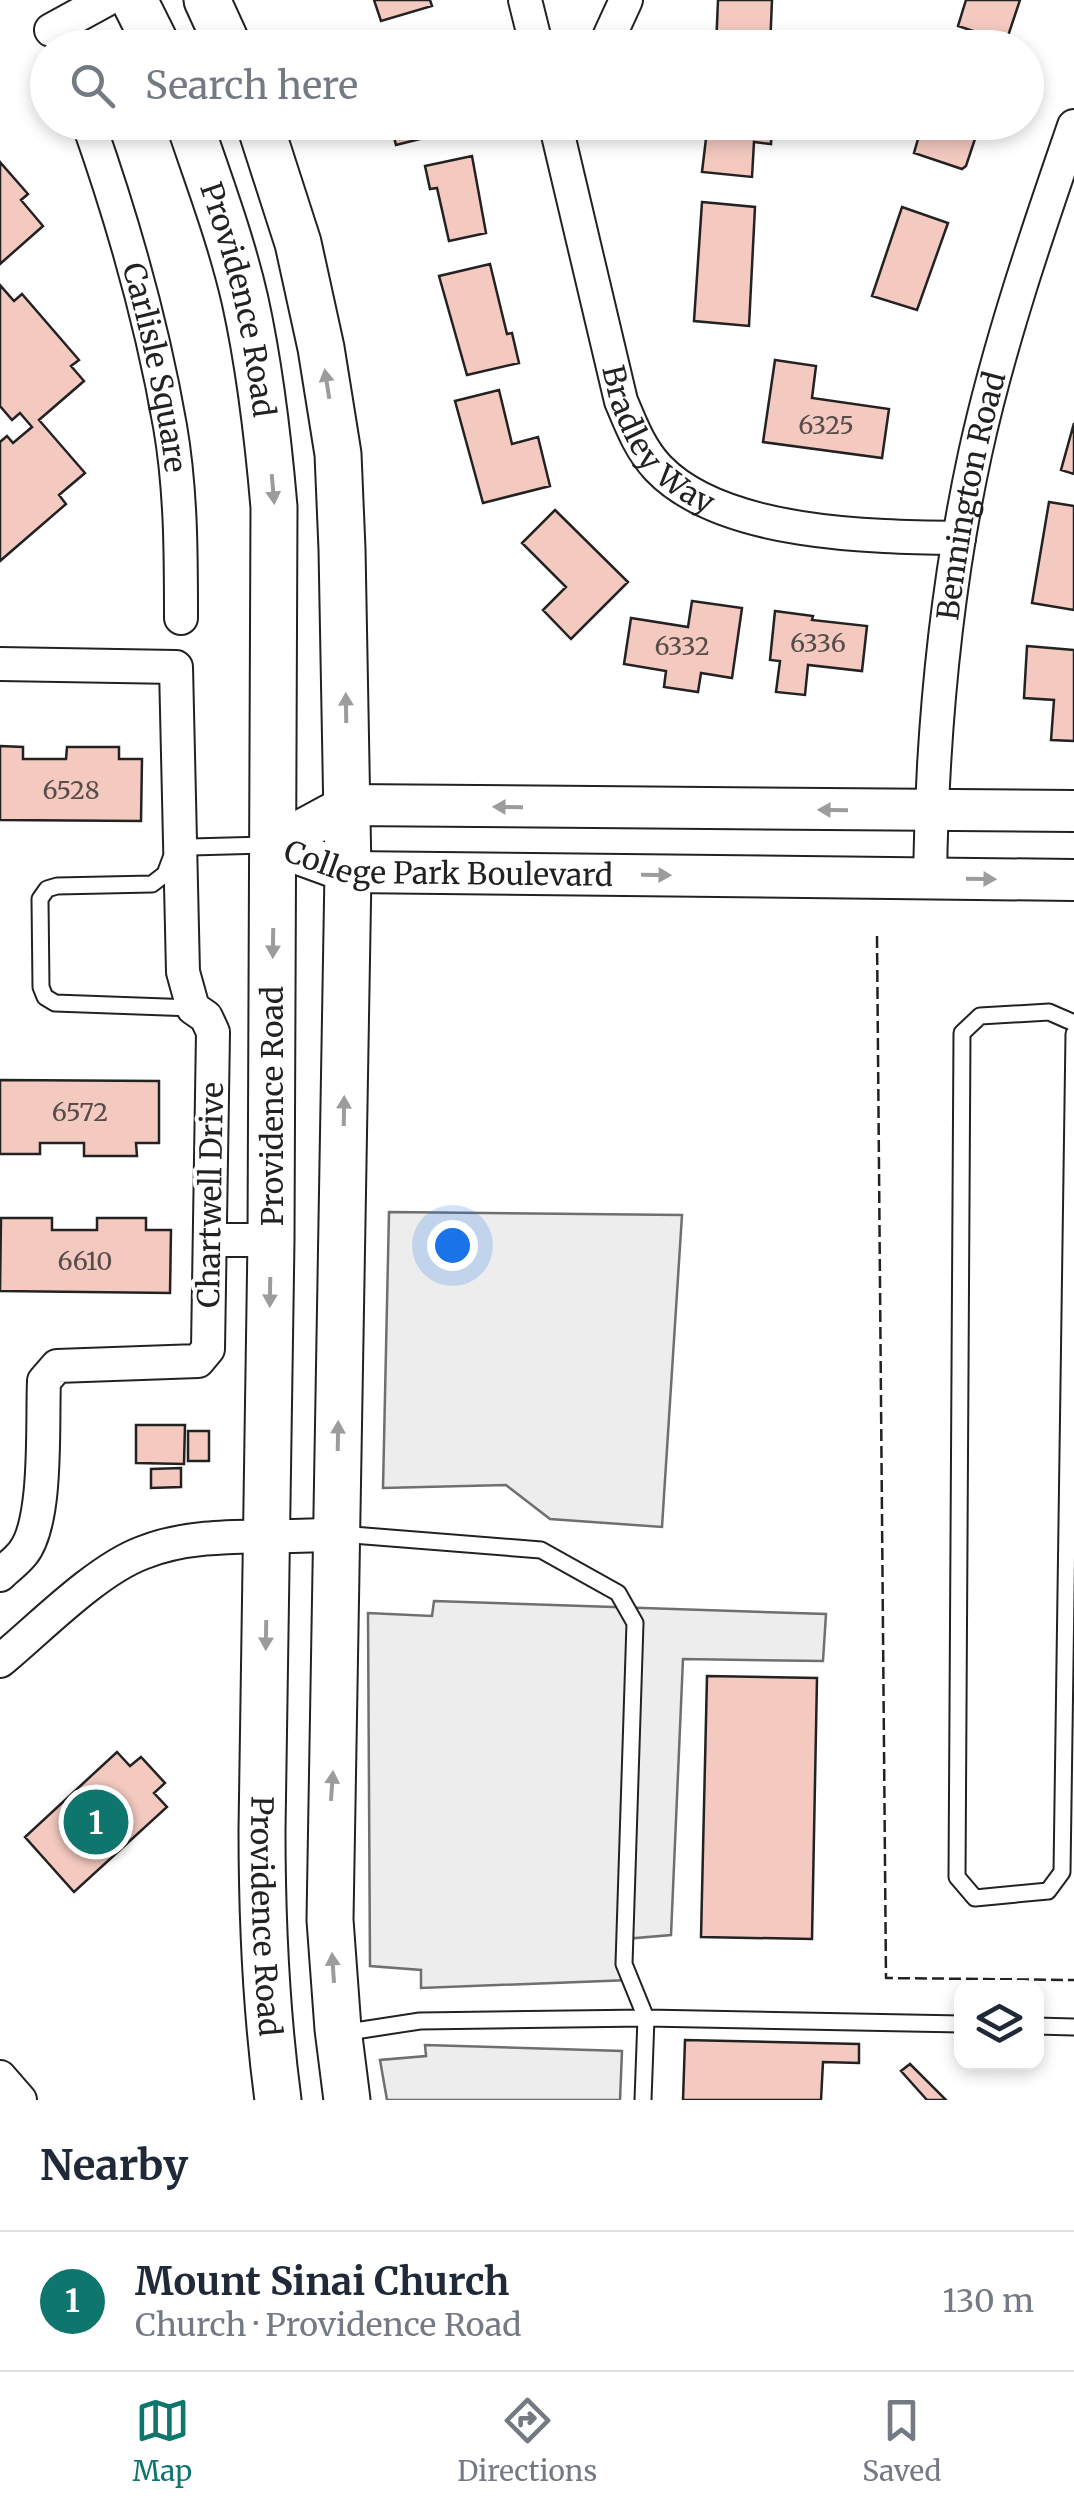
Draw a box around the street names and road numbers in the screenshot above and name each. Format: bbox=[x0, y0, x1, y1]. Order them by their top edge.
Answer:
street label: Providence Road bbox=[192, 177, 284, 419]
street label: Carlisle Square bbox=[115, 258, 195, 474]
street label: Bradley Way bbox=[594, 361, 721, 522]
street label: Bennington Road bbox=[928, 367, 1013, 622]
street label: College Park Boulevard bbox=[279, 831, 613, 894]
street label: Providence Road bbox=[253, 986, 291, 1226]
street label: Chartwell Drive bbox=[189, 1082, 231, 1308]
street label: Providence Road bbox=[243, 1796, 290, 2038]

